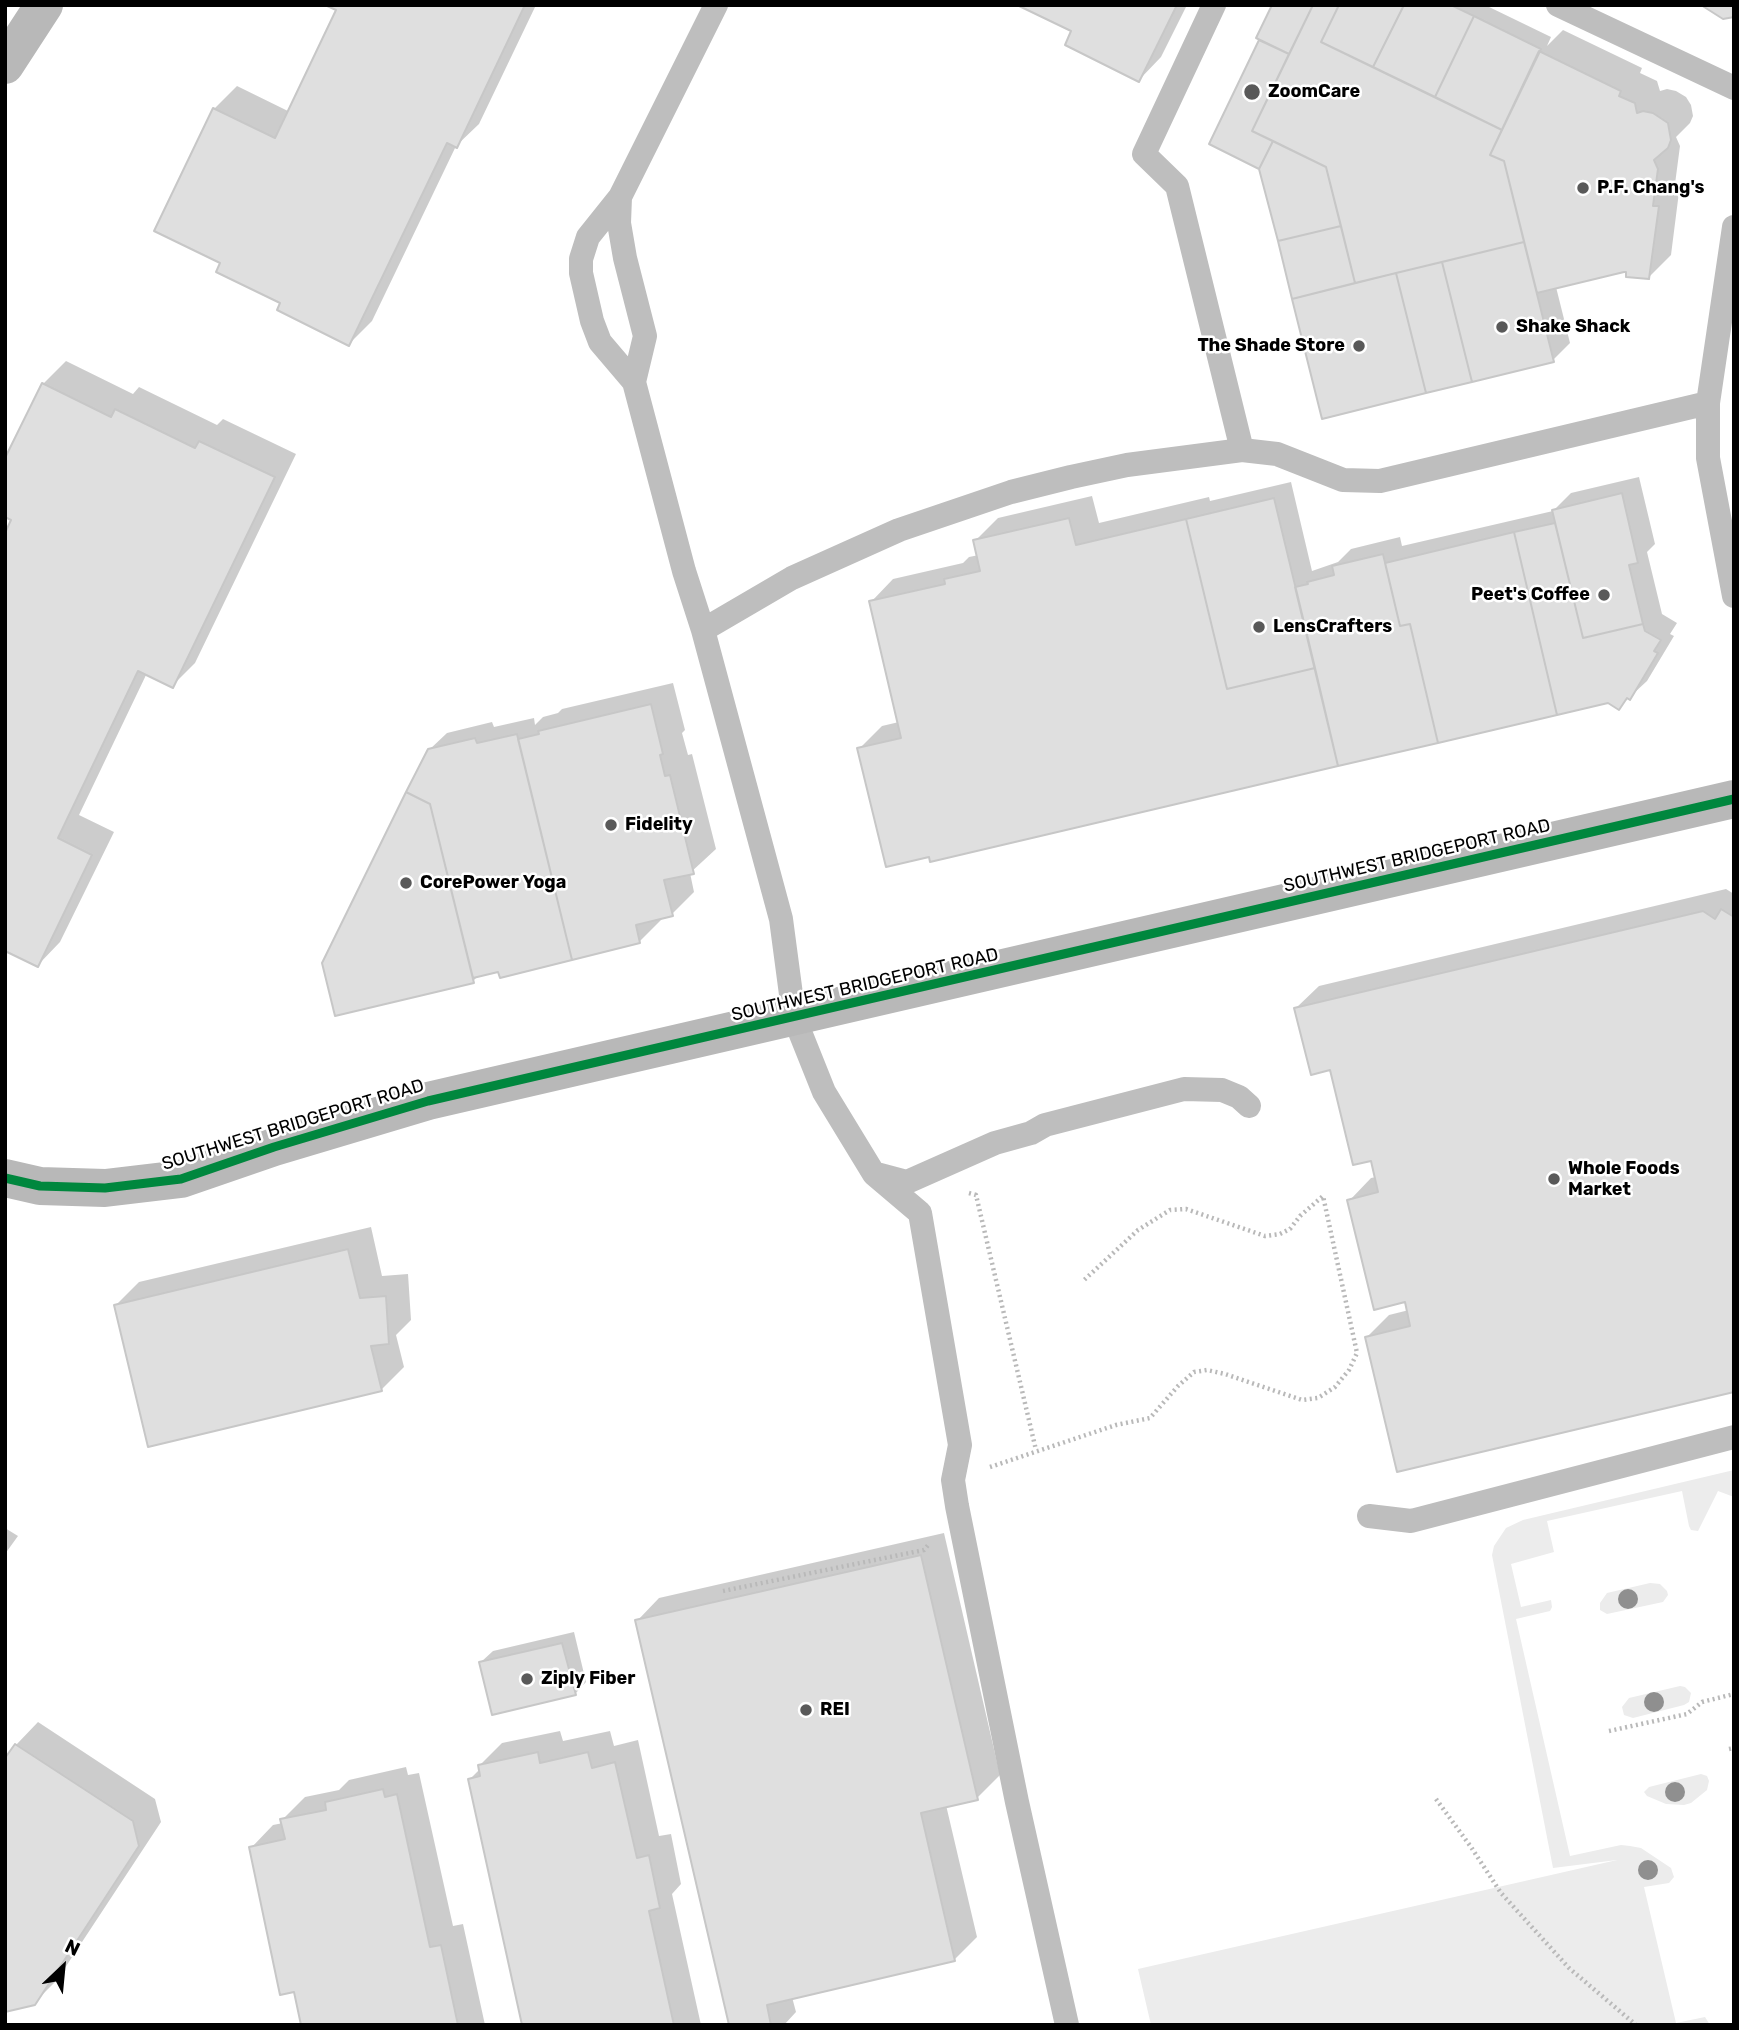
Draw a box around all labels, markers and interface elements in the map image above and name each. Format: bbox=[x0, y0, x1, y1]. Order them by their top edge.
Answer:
place label: ZoomCare bbox=[1268, 81, 1360, 103]
marker: ZoomCare bbox=[1242, 82, 1262, 102]
place label: P.F. Chang's bbox=[1597, 177, 1704, 199]
marker: P.F. Chang's bbox=[1575, 180, 1591, 196]
place label: Shake Shack bbox=[1516, 316, 1630, 338]
marker: Shake Shack bbox=[1494, 319, 1510, 335]
place label: The Shade Store bbox=[1197, 335, 1345, 357]
marker: The Shade Store bbox=[1351, 338, 1367, 354]
place label: Peet's Coffee bbox=[1471, 584, 1590, 606]
marker: Peet's Coffee bbox=[1596, 587, 1612, 603]
place label: LensCrafters bbox=[1273, 616, 1392, 638]
marker: LensCrafters bbox=[1251, 619, 1267, 635]
place label: Fidelity bbox=[625, 814, 693, 836]
street label: SOUTHWEST BRIDGEPORT ROAD bbox=[1281, 815, 1553, 897]
marker: Fidelity bbox=[603, 817, 619, 833]
place label: CorePower Yoga bbox=[420, 872, 566, 894]
marker: CorePower Yoga bbox=[398, 875, 414, 891]
street label: SOUTHWEST BRIDGEPORT ROAD bbox=[729, 944, 1001, 1026]
street label: SOUTHWEST BRIDGEPORT ROAD bbox=[159, 1075, 427, 1175]
place label: Whole Foods Market bbox=[1568, 1158, 1680, 1200]
marker: Whole Foods Market bbox=[1546, 1171, 1562, 1187]
place label: Ziply Fiber bbox=[541, 1668, 635, 1690]
marker: Ziply Fiber bbox=[519, 1671, 535, 1687]
place label: REI bbox=[820, 1699, 850, 1721]
marker: REI bbox=[798, 1702, 814, 1718]
north arrow bbox=[28, 1932, 98, 2002]
text: N bbox=[61, 1934, 84, 1961]

